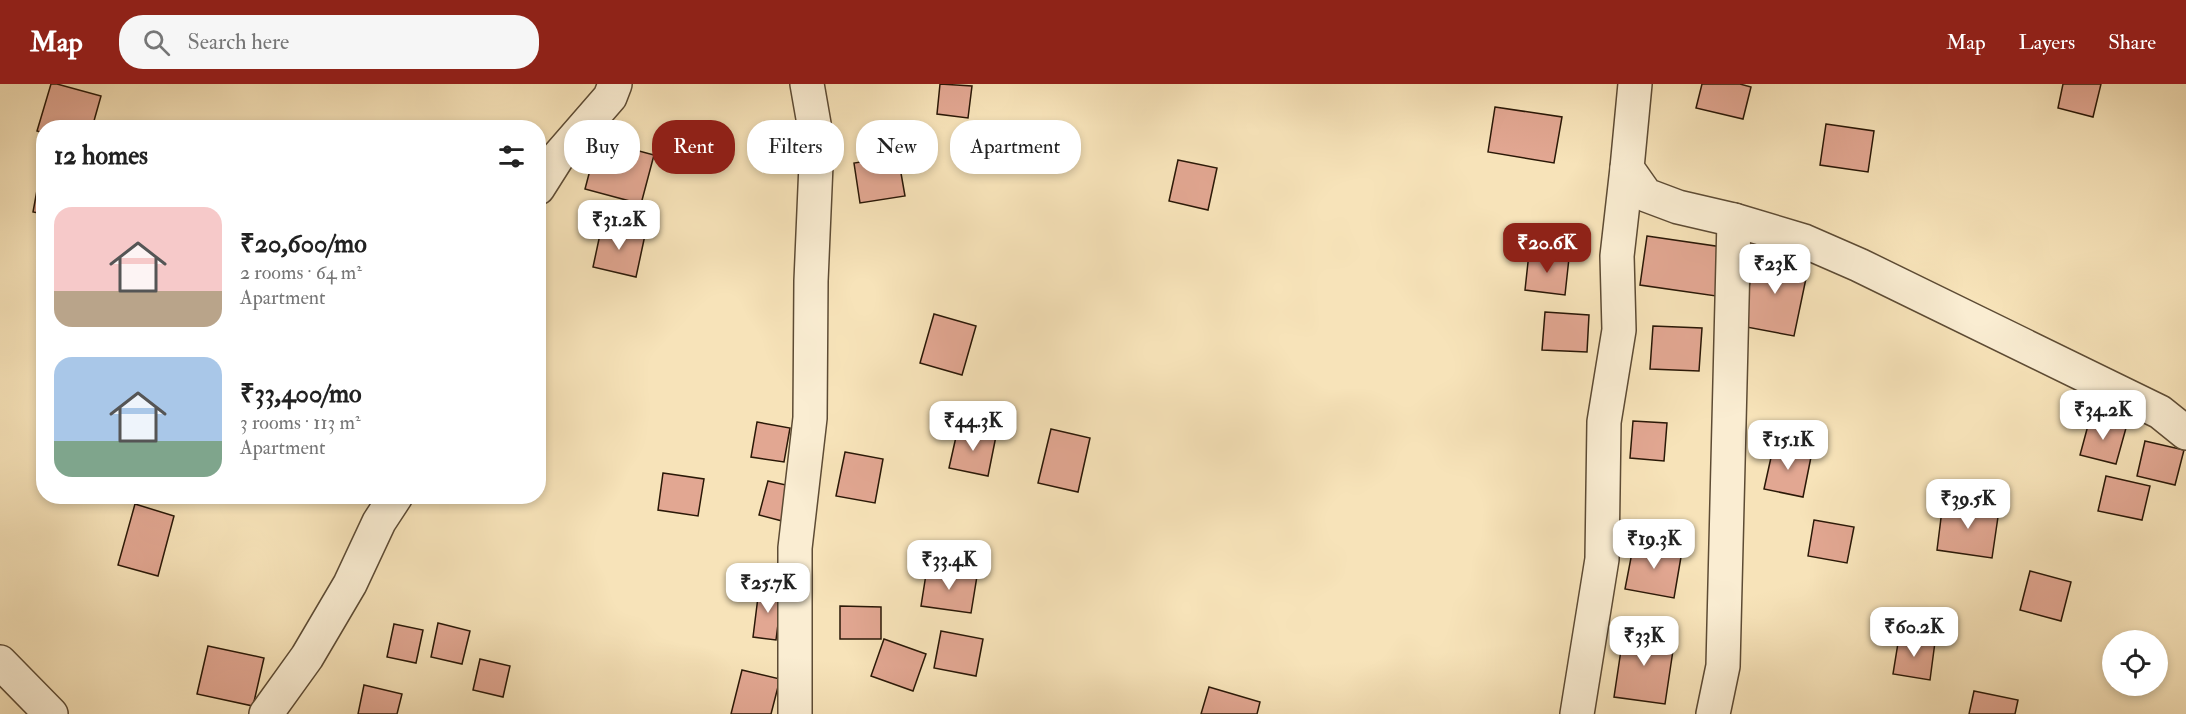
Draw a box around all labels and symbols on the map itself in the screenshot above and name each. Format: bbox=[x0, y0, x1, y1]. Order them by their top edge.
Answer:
pin: ₹31.2K bbox=[570, 200, 668, 251]
pin: ₹20.6K bbox=[1498, 223, 1596, 274]
pin: ₹23K bbox=[1739, 244, 1811, 295]
pin: ₹34.2K bbox=[2054, 390, 2152, 441]
pin: ₹44.3K bbox=[924, 401, 1022, 452]
pin: ₹15.1K bbox=[1739, 420, 1837, 471]
pin: ₹39.5K bbox=[1919, 479, 2017, 530]
pin: ₹19.3K bbox=[1605, 519, 1703, 570]
pin: ₹33.4K bbox=[900, 540, 998, 591]
pin: ₹25.7K bbox=[719, 563, 817, 614]
pin: ₹60.2K bbox=[1865, 607, 1963, 658]
pin: ₹33K bbox=[1608, 616, 1680, 667]

